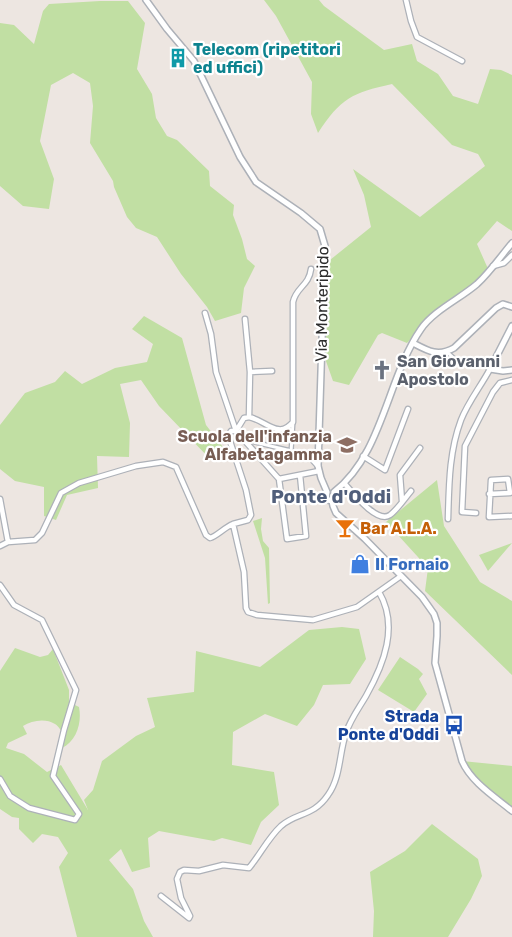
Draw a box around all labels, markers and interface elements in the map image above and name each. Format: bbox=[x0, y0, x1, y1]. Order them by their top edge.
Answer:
place label: Telecom (ripetitori ed uffici) bbox=[193, 40, 341, 77]
building icon: Telecom (ripetitori ed uffici) bbox=[167, 47, 189, 69]
street label: Via Monteripido bbox=[311, 246, 333, 362]
place label: San Giovanni Apostolo bbox=[397, 352, 500, 389]
church icon: San Giovanni Apostolo bbox=[371, 359, 393, 381]
place label: Scuola dell'infanzia Alfabetagamma bbox=[178, 427, 332, 464]
school or university icon: Scuola dell'infanzia Alfabetagamma bbox=[336, 434, 358, 456]
district label: Ponte d'Oddi bbox=[271, 485, 391, 508]
bar icon: Bar A.L.A. bbox=[334, 517, 356, 539]
place label: Bar A.L.A. bbox=[360, 519, 437, 538]
shop icon: Il Fornaio bbox=[349, 553, 371, 575]
place label: Il Fornaio bbox=[375, 555, 449, 574]
place label: Strada Ponte d'Oddi bbox=[338, 707, 439, 744]
bus stop icon: Strada Ponte d'Oddi bbox=[443, 714, 465, 736]

